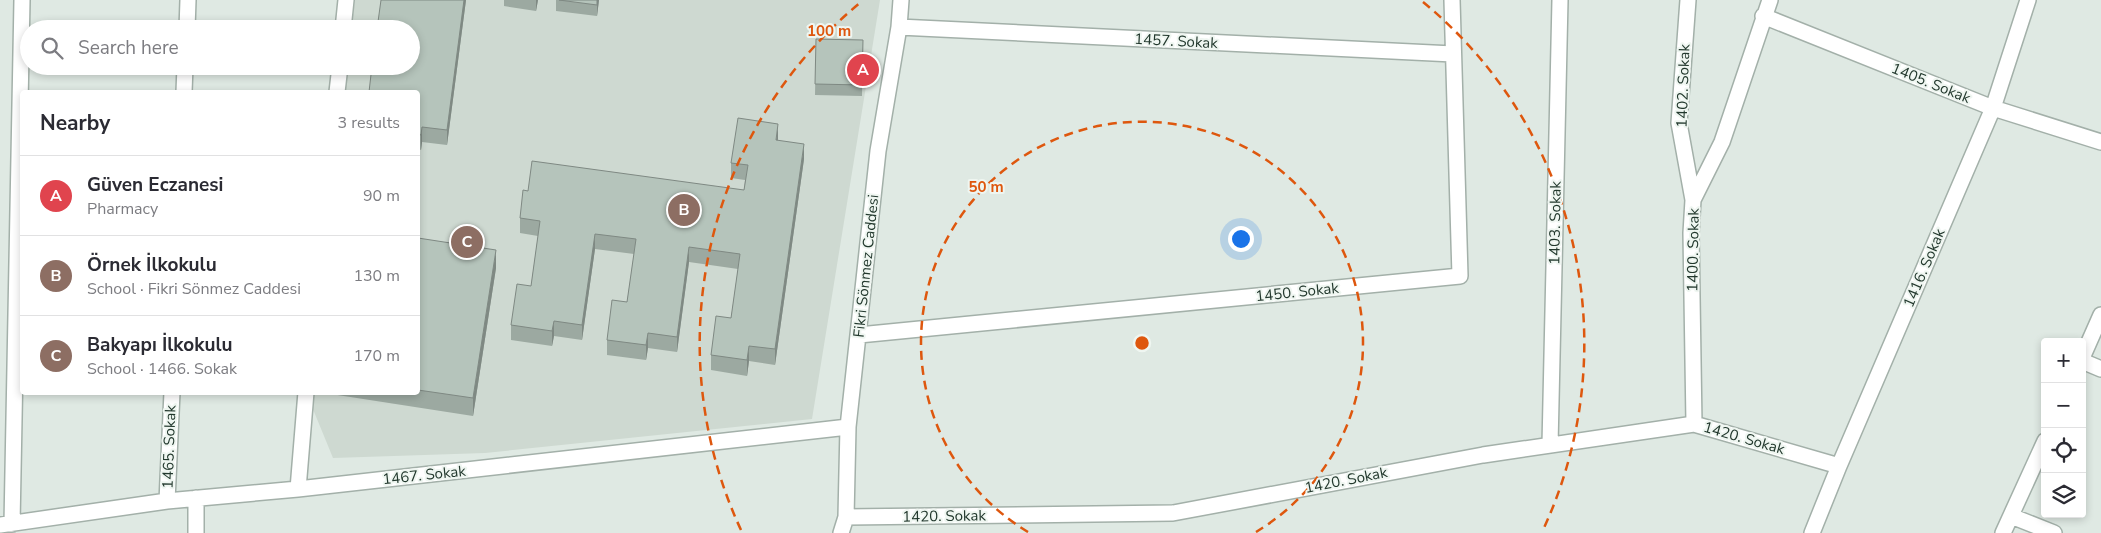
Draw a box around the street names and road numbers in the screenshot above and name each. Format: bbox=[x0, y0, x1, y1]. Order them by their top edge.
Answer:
street label: 1457. Sokak bbox=[1134, 29, 1219, 53]
street label: 1402. Sokak bbox=[1672, 43, 1694, 128]
street label: 1405. Sokak bbox=[1888, 58, 1974, 108]
street label: 1403. Sokak bbox=[1544, 180, 1566, 265]
street label: Fikri Sönmez Caddesi bbox=[849, 194, 883, 338]
street label: 1400. Sokak bbox=[1682, 207, 1704, 292]
street label: 1416. Sokak bbox=[1898, 225, 1950, 310]
street label: 1450. Sokak bbox=[1254, 278, 1340, 306]
street label: 1465. Sokak bbox=[158, 404, 180, 489]
street label: 1420. Sokak bbox=[1701, 417, 1787, 459]
street label: 1467. Sokak bbox=[381, 461, 467, 489]
street label: 1420. Sokak bbox=[1303, 462, 1389, 498]
street label: 1420. Sokak bbox=[902, 505, 987, 527]

